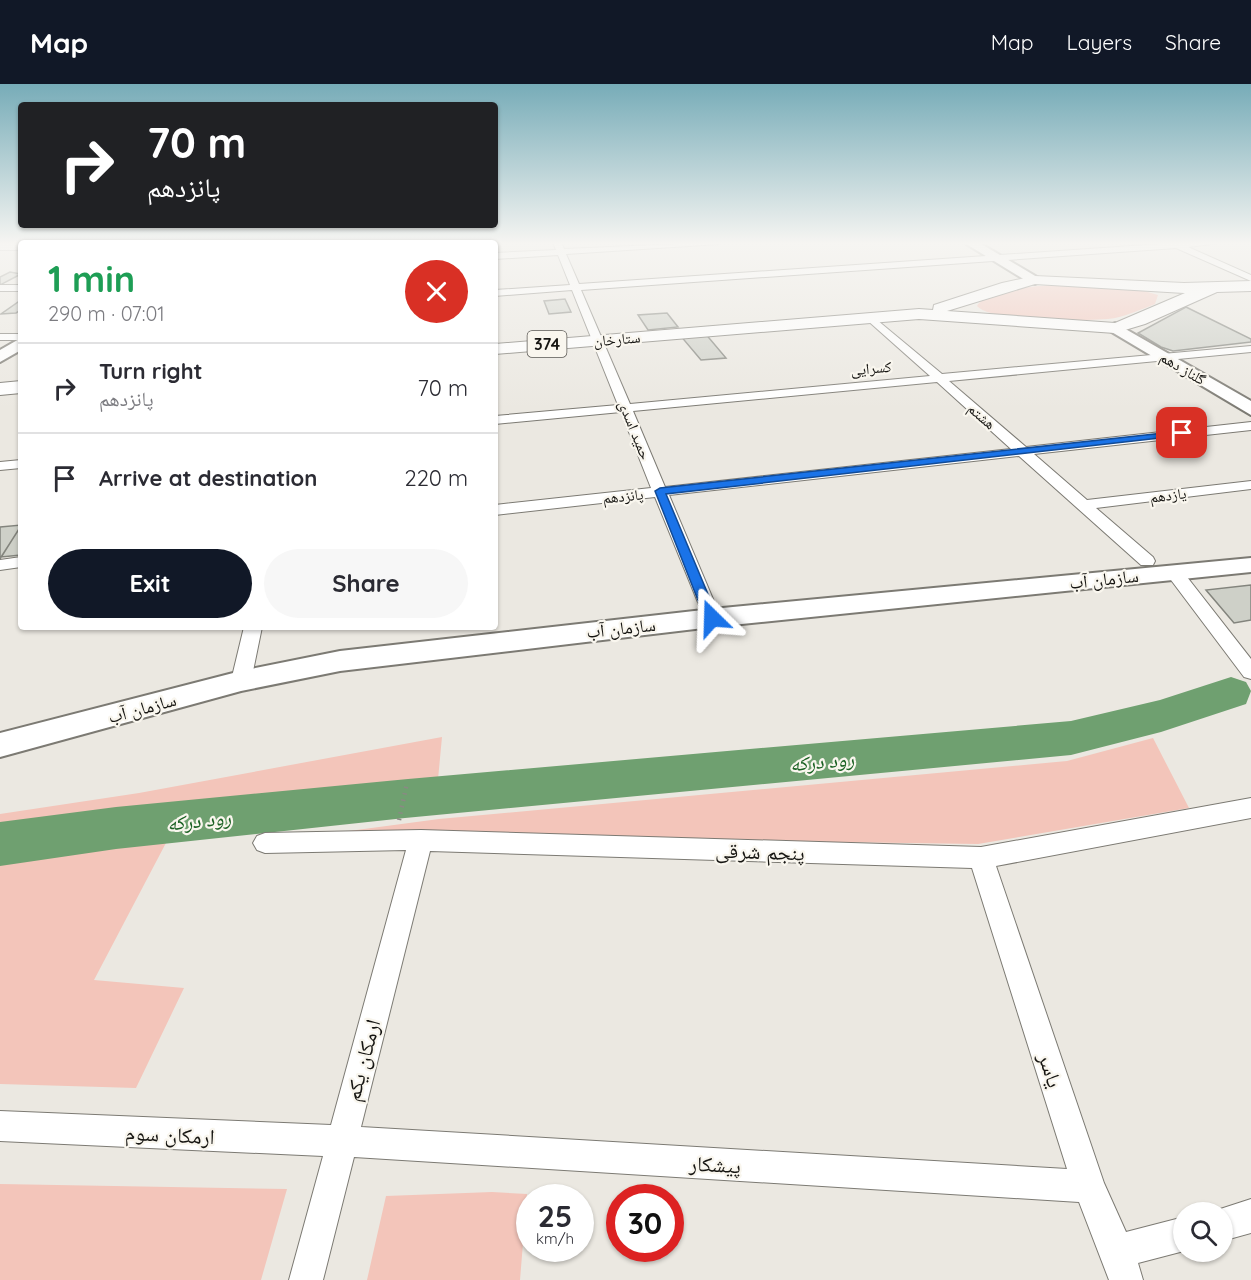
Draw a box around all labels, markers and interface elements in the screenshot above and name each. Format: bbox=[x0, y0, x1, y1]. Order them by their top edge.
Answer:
text: Map bbox=[30, 25, 88, 60]
text: Map bbox=[991, 29, 1034, 55]
text: Layers bbox=[1067, 29, 1132, 55]
text: Share bbox=[1165, 29, 1221, 55]
text: 70 m bbox=[147, 116, 246, 169]
icon: right bbox=[48, 126, 126, 204]
text: پانزدهم bbox=[147, 170, 221, 204]
text: 1 min bbox=[48, 256, 135, 301]
button: close bbox=[405, 260, 468, 323]
text: 290 m · 07:01 bbox=[48, 301, 165, 326]
street label: ستارخان bbox=[593, 327, 641, 352]
road number: 374 bbox=[528, 331, 566, 357]
street label: گلناز دهم bbox=[1156, 347, 1209, 390]
text: Turn right bbox=[99, 357, 203, 385]
street label: کسرایی bbox=[850, 357, 892, 380]
icon: right bbox=[48, 372, 81, 405]
text: 70 m bbox=[418, 374, 468, 402]
text: پانزدهم bbox=[99, 386, 154, 411]
street label: حمید اسدی bbox=[614, 398, 656, 463]
street label: هشتم bbox=[963, 399, 1000, 434]
pin bbox=[1156, 407, 1207, 458]
icon: arrive bbox=[1165, 416, 1198, 449]
icon: arrive bbox=[48, 462, 81, 495]
text: Arrive at destination bbox=[99, 464, 317, 492]
text: 220 m bbox=[404, 464, 468, 492]
street label: یازدهم bbox=[1149, 483, 1188, 508]
street label: پانزدهم bbox=[602, 484, 644, 509]
button: Exit bbox=[48, 549, 252, 618]
button: Share bbox=[264, 549, 468, 618]
street label: سازمان آب bbox=[1068, 564, 1140, 594]
position arrow bbox=[680, 586, 744, 650]
street label: سازمان آب bbox=[585, 613, 657, 643]
street label: سازمان آب bbox=[105, 688, 179, 728]
water label: رود درکه bbox=[789, 746, 855, 776]
water label: رود درکه bbox=[166, 804, 232, 836]
street label: پنجم شرقی bbox=[715, 836, 805, 868]
street label: ارمکان یکم bbox=[339, 1016, 387, 1104]
street label: یاسر bbox=[1033, 1048, 1069, 1091]
street label: ارمکان سوم bbox=[124, 1119, 215, 1151]
street label: پیشکار bbox=[687, 1150, 742, 1179]
speed limit sign: 30 bbox=[606, 1184, 684, 1262]
text: 25 bbox=[538, 1197, 572, 1235]
map controls bbox=[1173, 1202, 1233, 1262]
button: search bbox=[1173, 1202, 1233, 1262]
text: km/h bbox=[536, 1229, 574, 1248]

